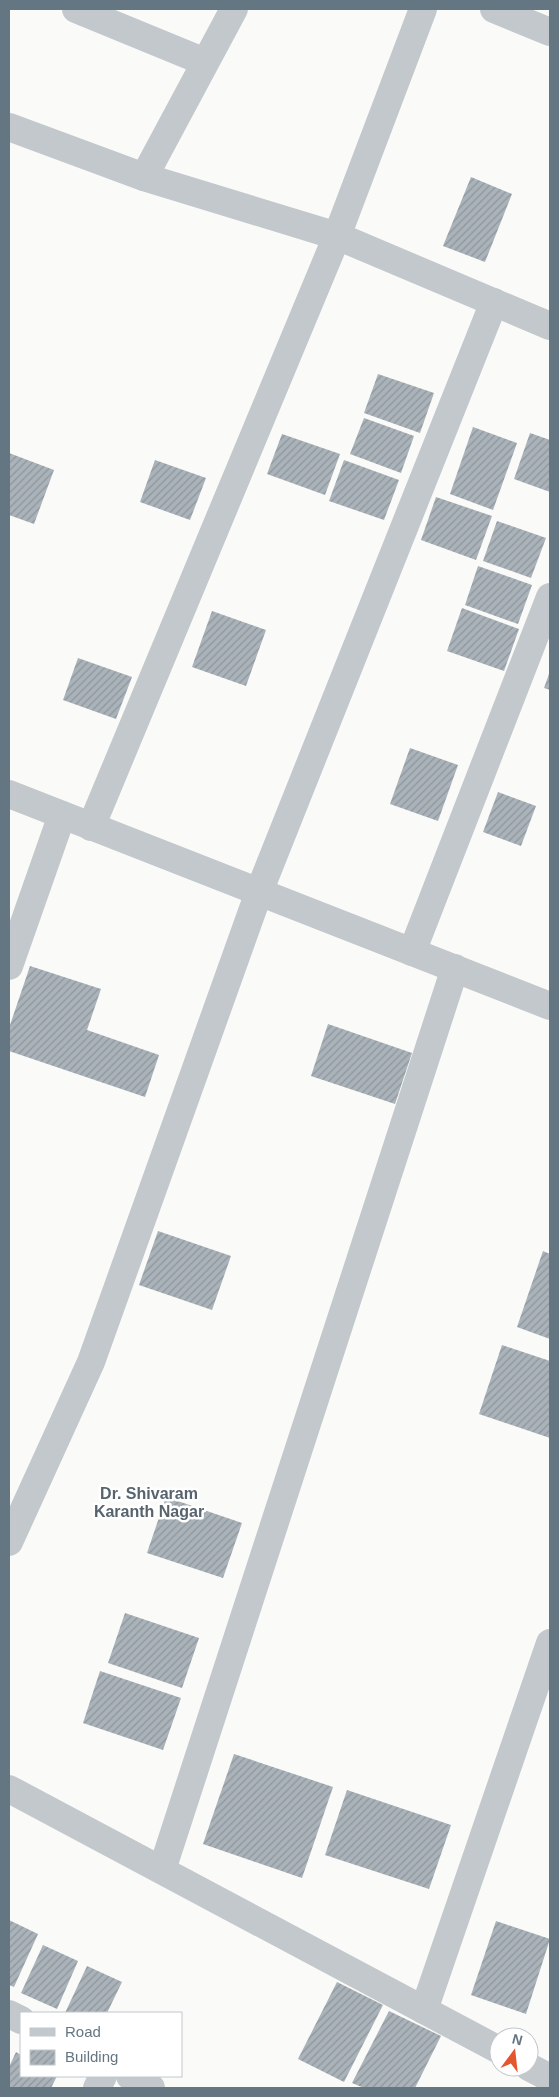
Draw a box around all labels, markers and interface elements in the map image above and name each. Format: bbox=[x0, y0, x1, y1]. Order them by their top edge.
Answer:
district label: Dr. Shivaram Karanth Nagar bbox=[94, 1485, 204, 1520]
legend bbox=[20, 2012, 182, 2077]
text: Road bbox=[65, 2023, 101, 2040]
north arrow bbox=[489, 2027, 539, 2077]
text: N bbox=[510, 2030, 524, 2048]
text: Building bbox=[65, 2048, 118, 2065]

